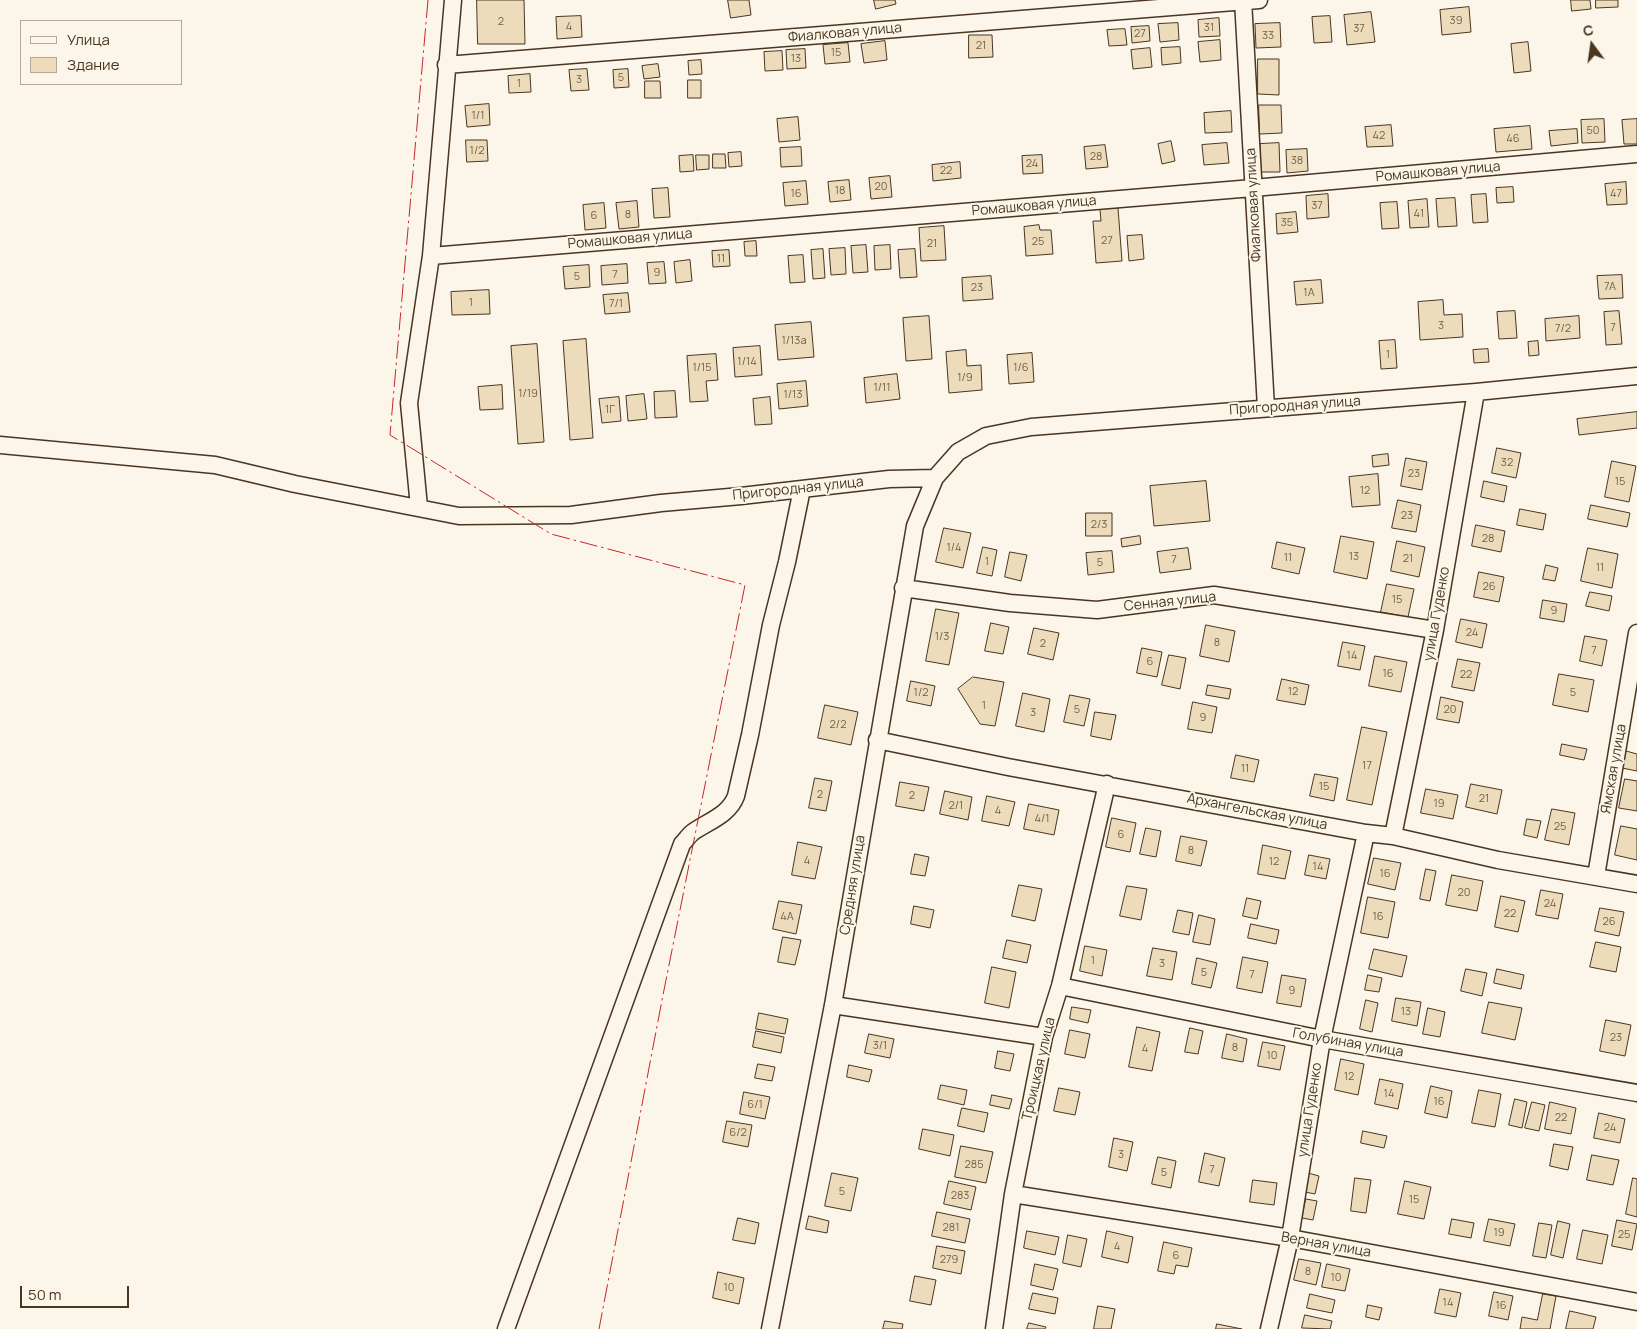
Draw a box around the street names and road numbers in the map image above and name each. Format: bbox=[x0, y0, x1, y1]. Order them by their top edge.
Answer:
street label: Фиалковая улица bbox=[787, 20, 903, 46]
street label: Фиалковая улица bbox=[1243, 148, 1265, 262]
street label: Ромашковая улица bbox=[1375, 158, 1501, 186]
street label: Ромашковая улица bbox=[971, 192, 1097, 220]
street label: Ромашковая улица bbox=[567, 225, 693, 253]
street label: Пригородная улица bbox=[1229, 393, 1361, 419]
street label: Пригородная улица bbox=[732, 474, 864, 504]
street label: улица Гуденко bbox=[1420, 565, 1454, 663]
street label: Сенная улица bbox=[1123, 589, 1217, 615]
street label: Ямская улица bbox=[1598, 723, 1630, 815]
street label: Архангельская улица bbox=[1185, 790, 1329, 834]
street label: Средняя улица bbox=[837, 834, 869, 936]
street label: Троицкая улица bbox=[1019, 1016, 1059, 1122]
street label: Голубиная улица bbox=[1291, 1025, 1405, 1061]
street label: улица Гуденко bbox=[1294, 1061, 1326, 1159]
street label: Верная улица bbox=[1280, 1229, 1372, 1261]

